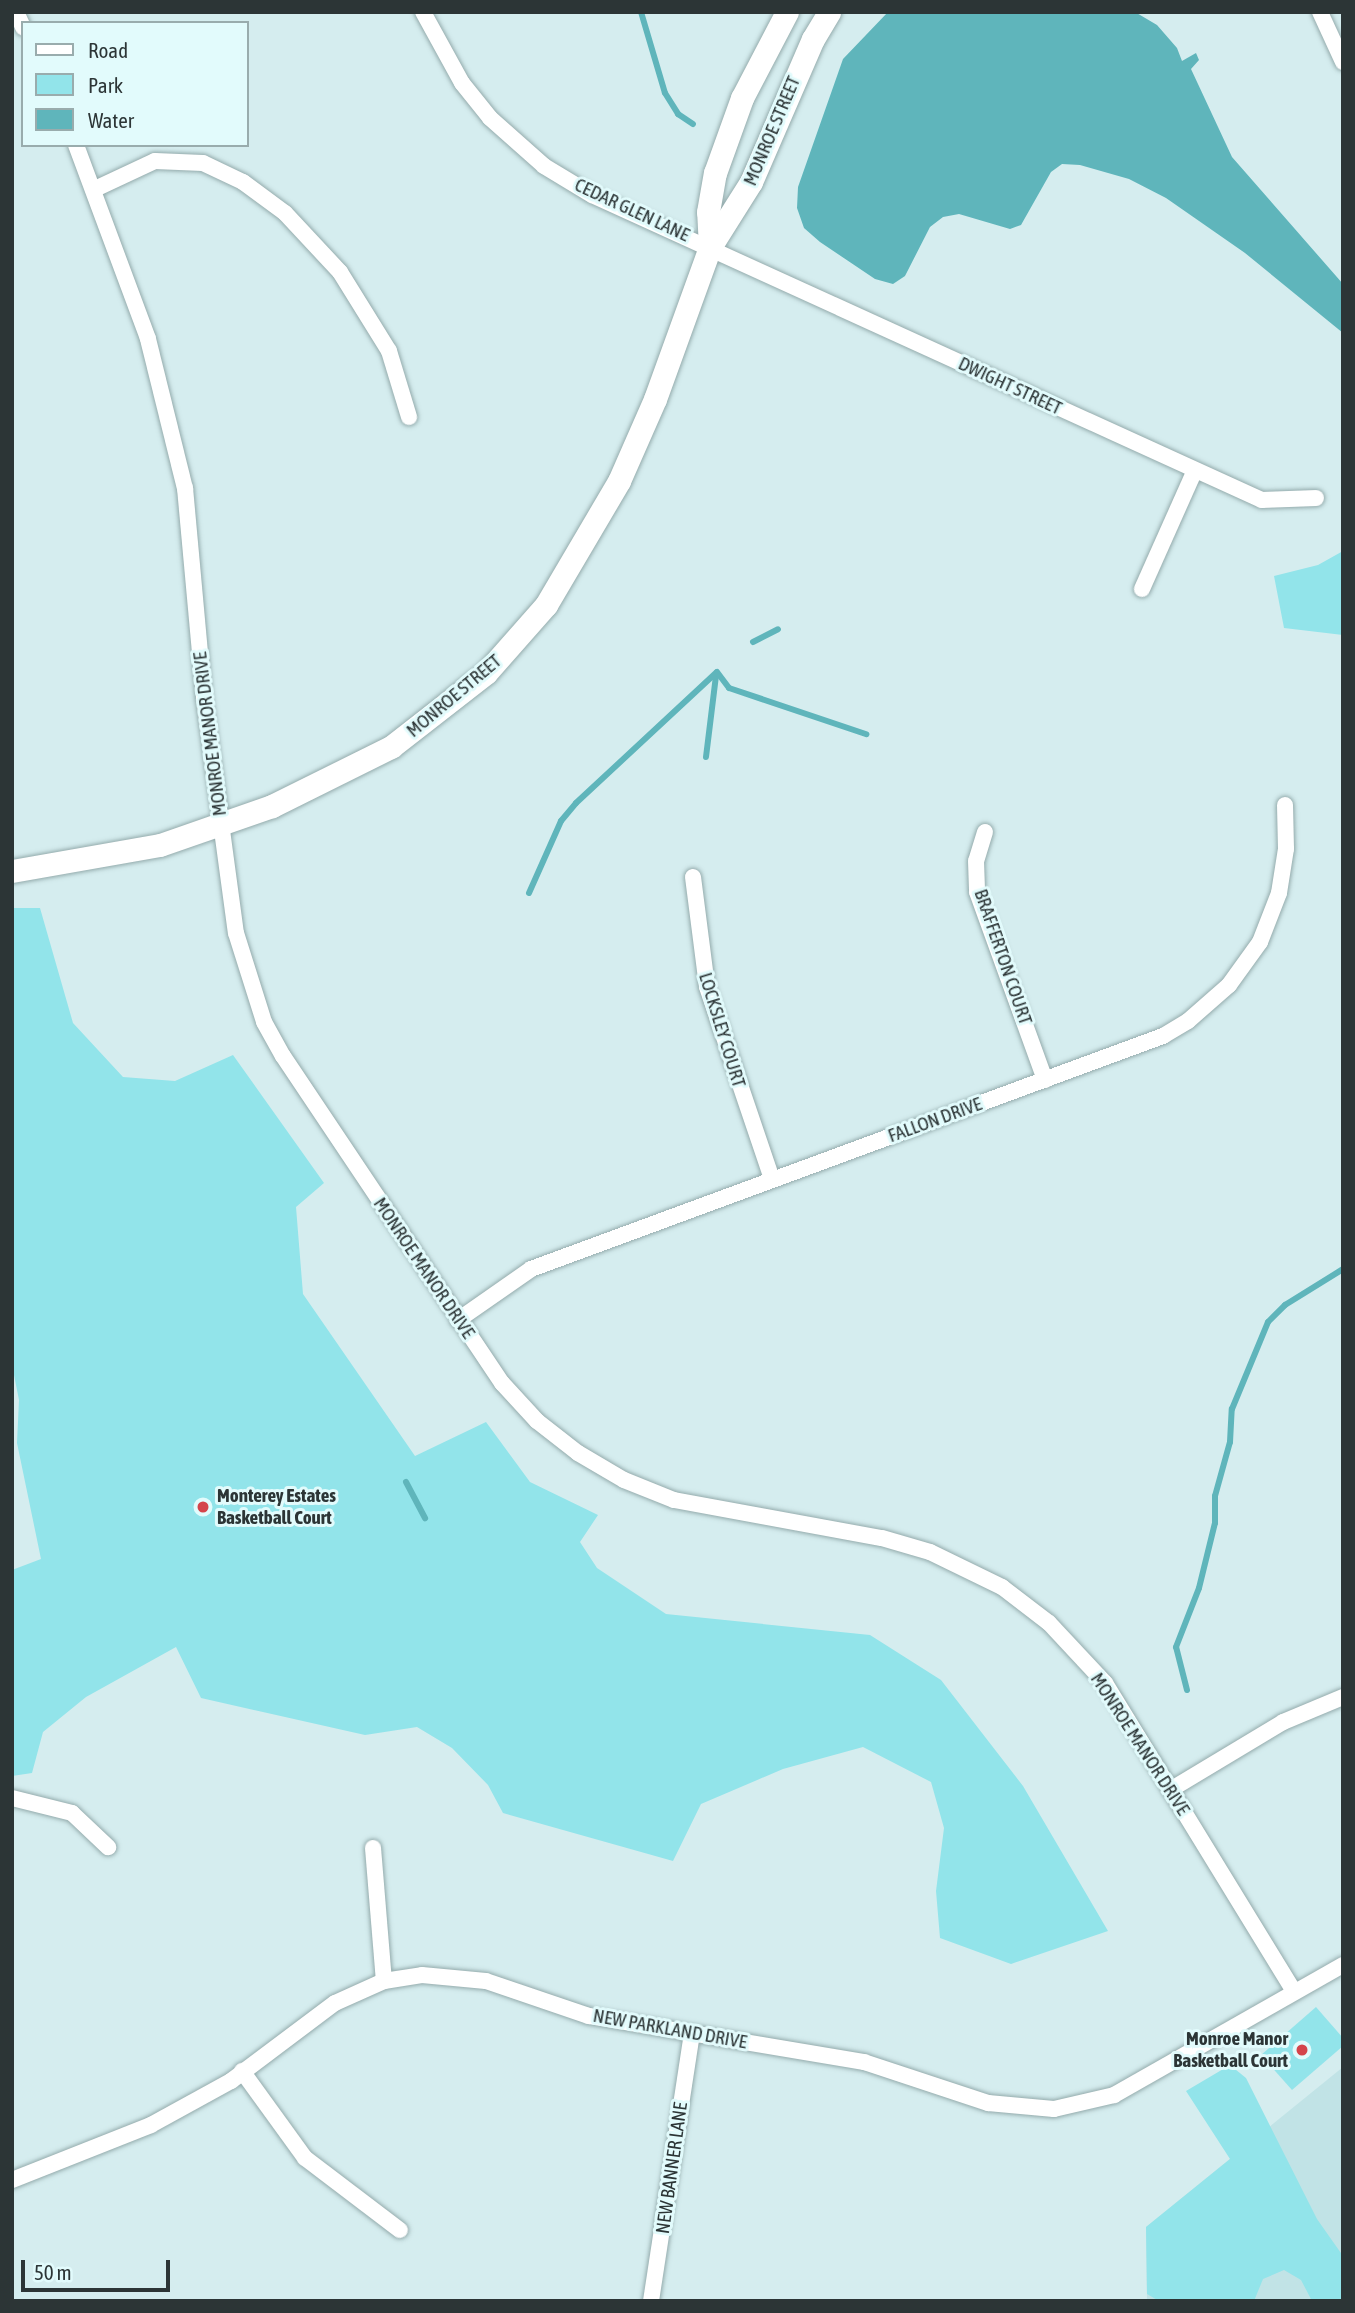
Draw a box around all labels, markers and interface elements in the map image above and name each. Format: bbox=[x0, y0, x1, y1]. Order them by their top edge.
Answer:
legend bbox=[21, 21, 248, 147]
text: Road bbox=[88, 38, 128, 62]
text: Park bbox=[88, 73, 123, 97]
street label: MONROE STREET bbox=[739, 73, 805, 189]
text: Water bbox=[88, 108, 134, 132]
street label: CEDAR GLEN LANE bbox=[571, 173, 693, 247]
street label: DWIGHT STREET bbox=[955, 352, 1065, 420]
street label: MONROE STREET bbox=[402, 650, 506, 742]
street label: MONROE MANOR DRIVE bbox=[189, 651, 231, 817]
street label: BRAFFERTON COURT bbox=[969, 886, 1037, 1028]
street label: LOCKSLEY COURT bbox=[694, 970, 750, 1090]
street label: FALLON DRIVE bbox=[885, 1092, 985, 1148]
street label: MONROE MANOR DRIVE bbox=[368, 1193, 480, 1343]
place label: Monterey Estates Basketball Court bbox=[217, 1485, 336, 1529]
marker: Monterey Estates Basketball Court bbox=[195, 1499, 211, 1515]
street label: MONROE MANOR DRIVE bbox=[1086, 1669, 1194, 1819]
street label: NEW PARKLAND DRIVE bbox=[591, 2004, 749, 2054]
place label: Monroe Manor Basketball Court bbox=[1173, 2028, 1288, 2072]
marker: Monroe Manor Basketball Court bbox=[1294, 2042, 1310, 2058]
street label: NEW BANNER LANE bbox=[651, 2101, 693, 2235]
scale bar bbox=[24, 2246, 173, 2290]
text: 50 m bbox=[34, 2260, 72, 2284]

